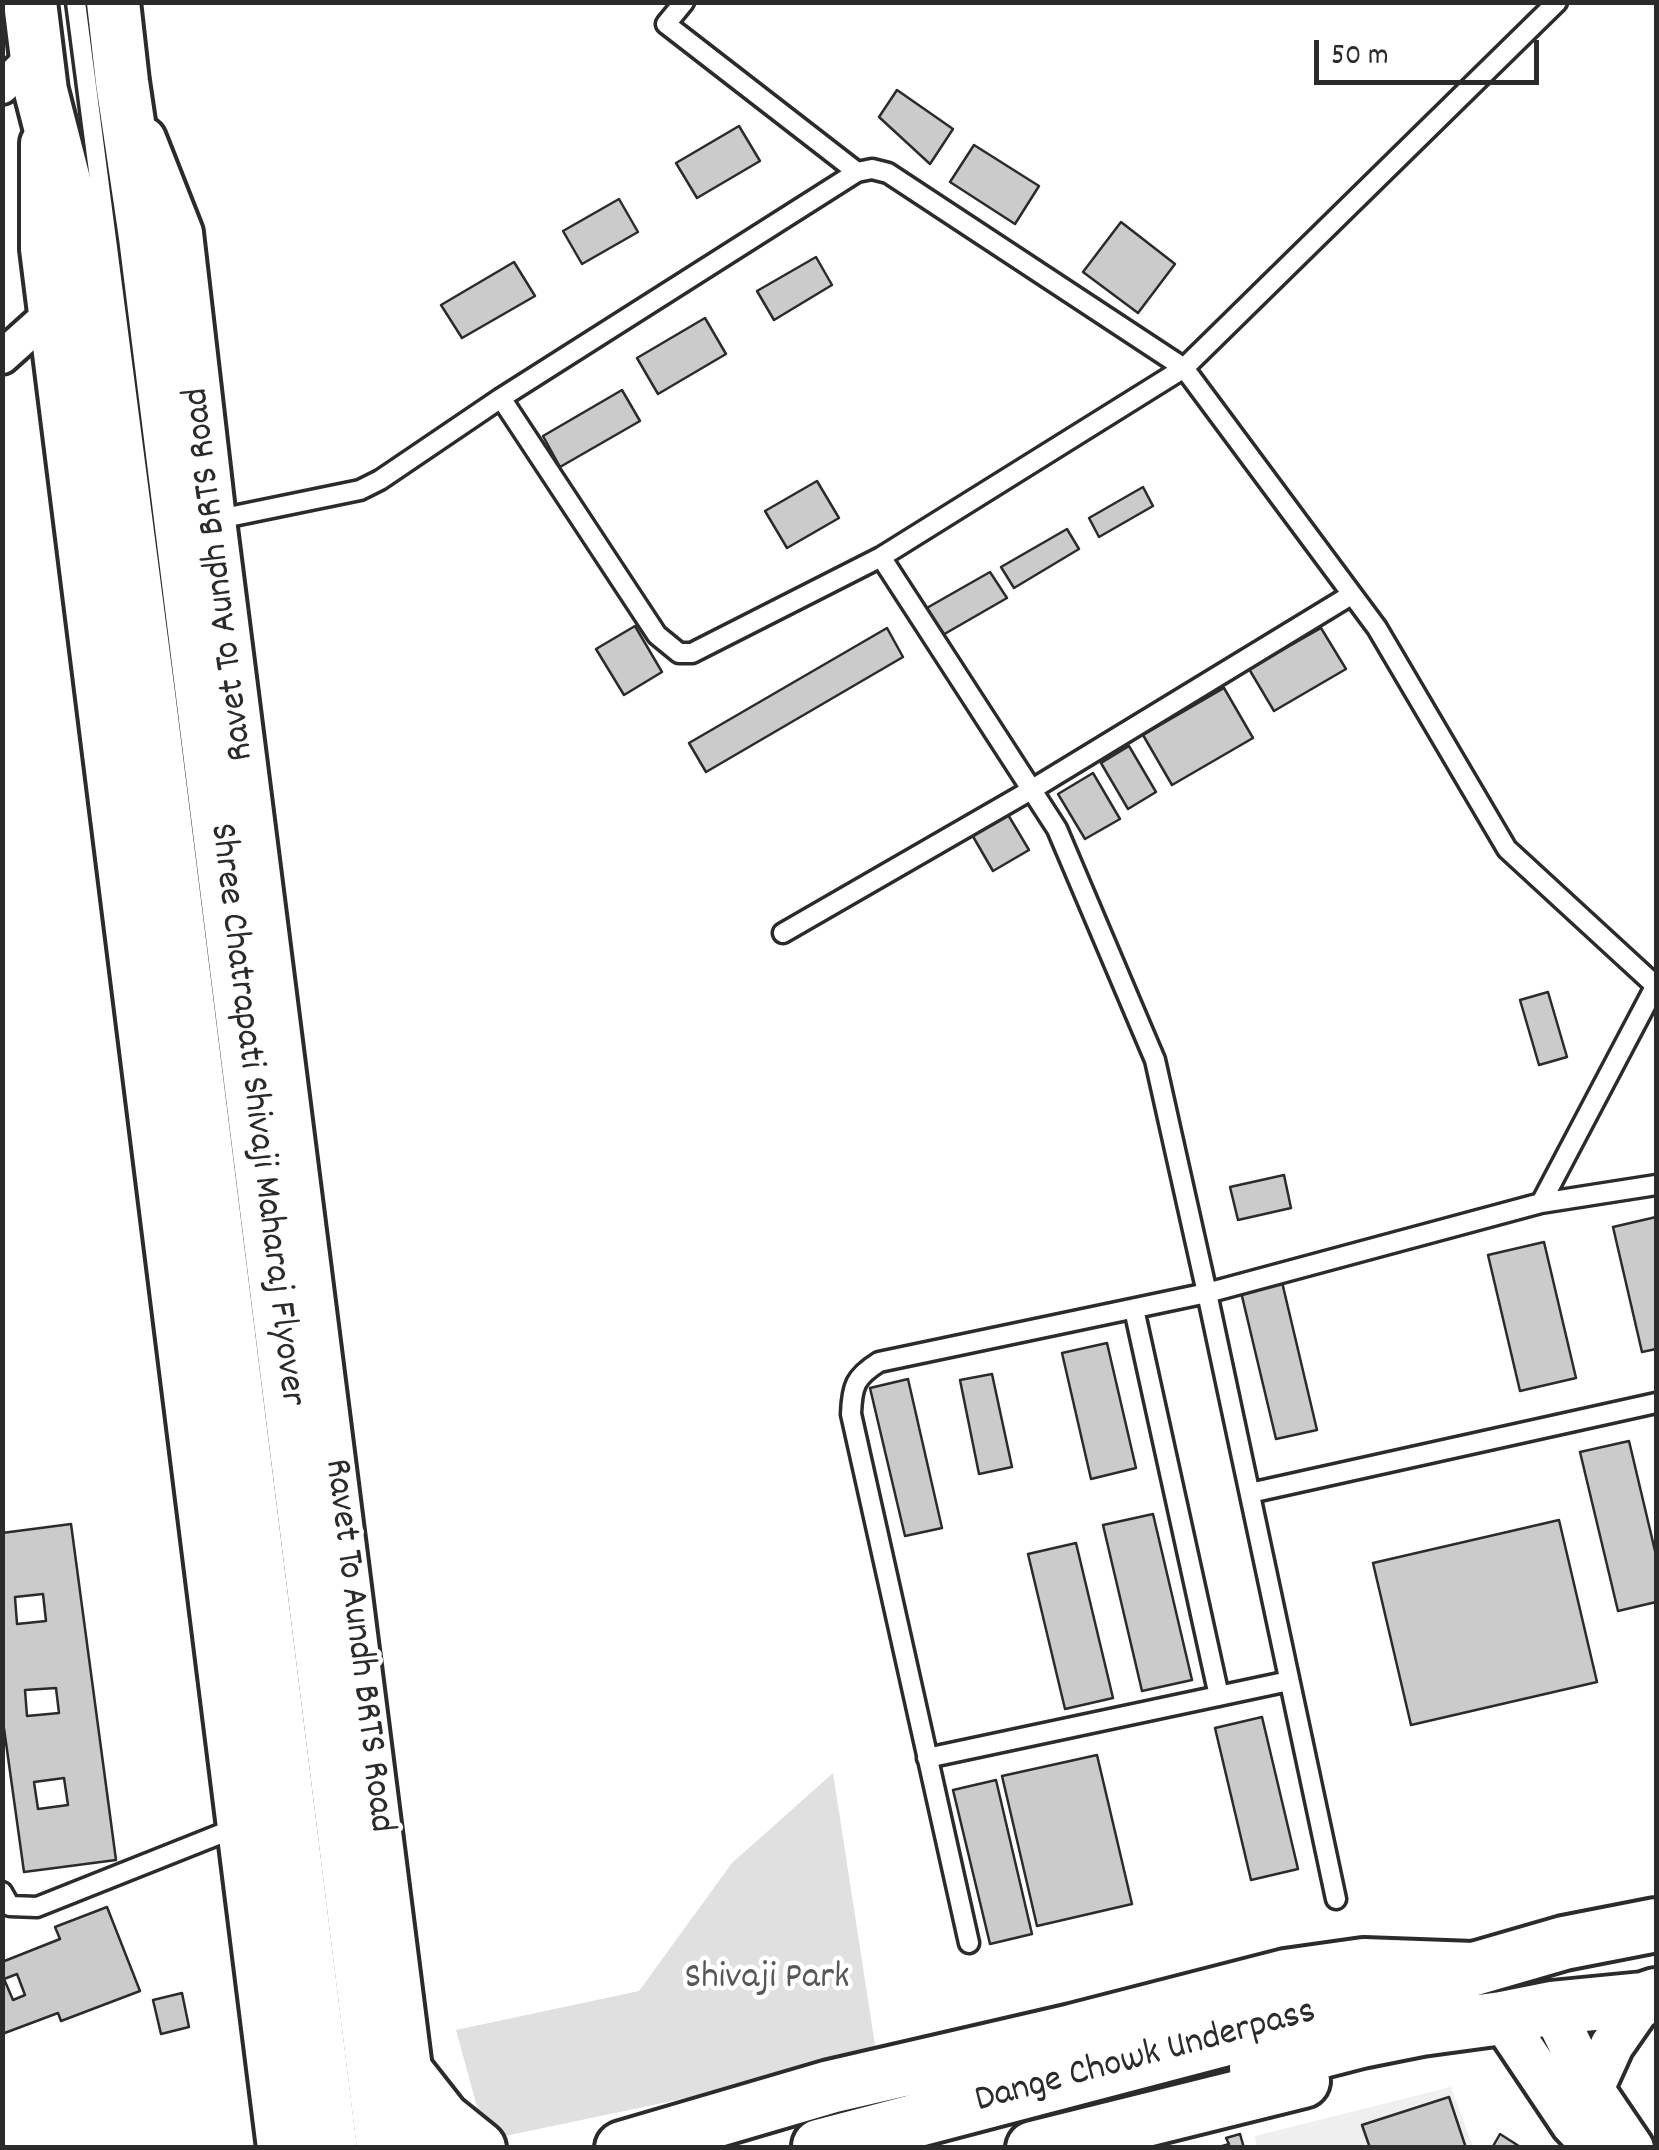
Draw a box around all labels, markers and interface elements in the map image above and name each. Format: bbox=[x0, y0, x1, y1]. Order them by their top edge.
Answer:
scale bar bbox=[1319, 20, 1544, 82]
text: 50 m bbox=[1331, 36, 1389, 79]
street label: Ravet To Aundh BRTS Road bbox=[176, 385, 268, 763]
street label: Shree Chatrapati Shivaji Maharaj Flyover bbox=[196, 821, 312, 1409]
street label: Ravet To Aundh BRTS Road bbox=[310, 1457, 402, 1835]
park label: Shivaji Park bbox=[684, 1958, 850, 2004]
street label: Dange Chowk Underpass bbox=[971, 1992, 1321, 2126]

